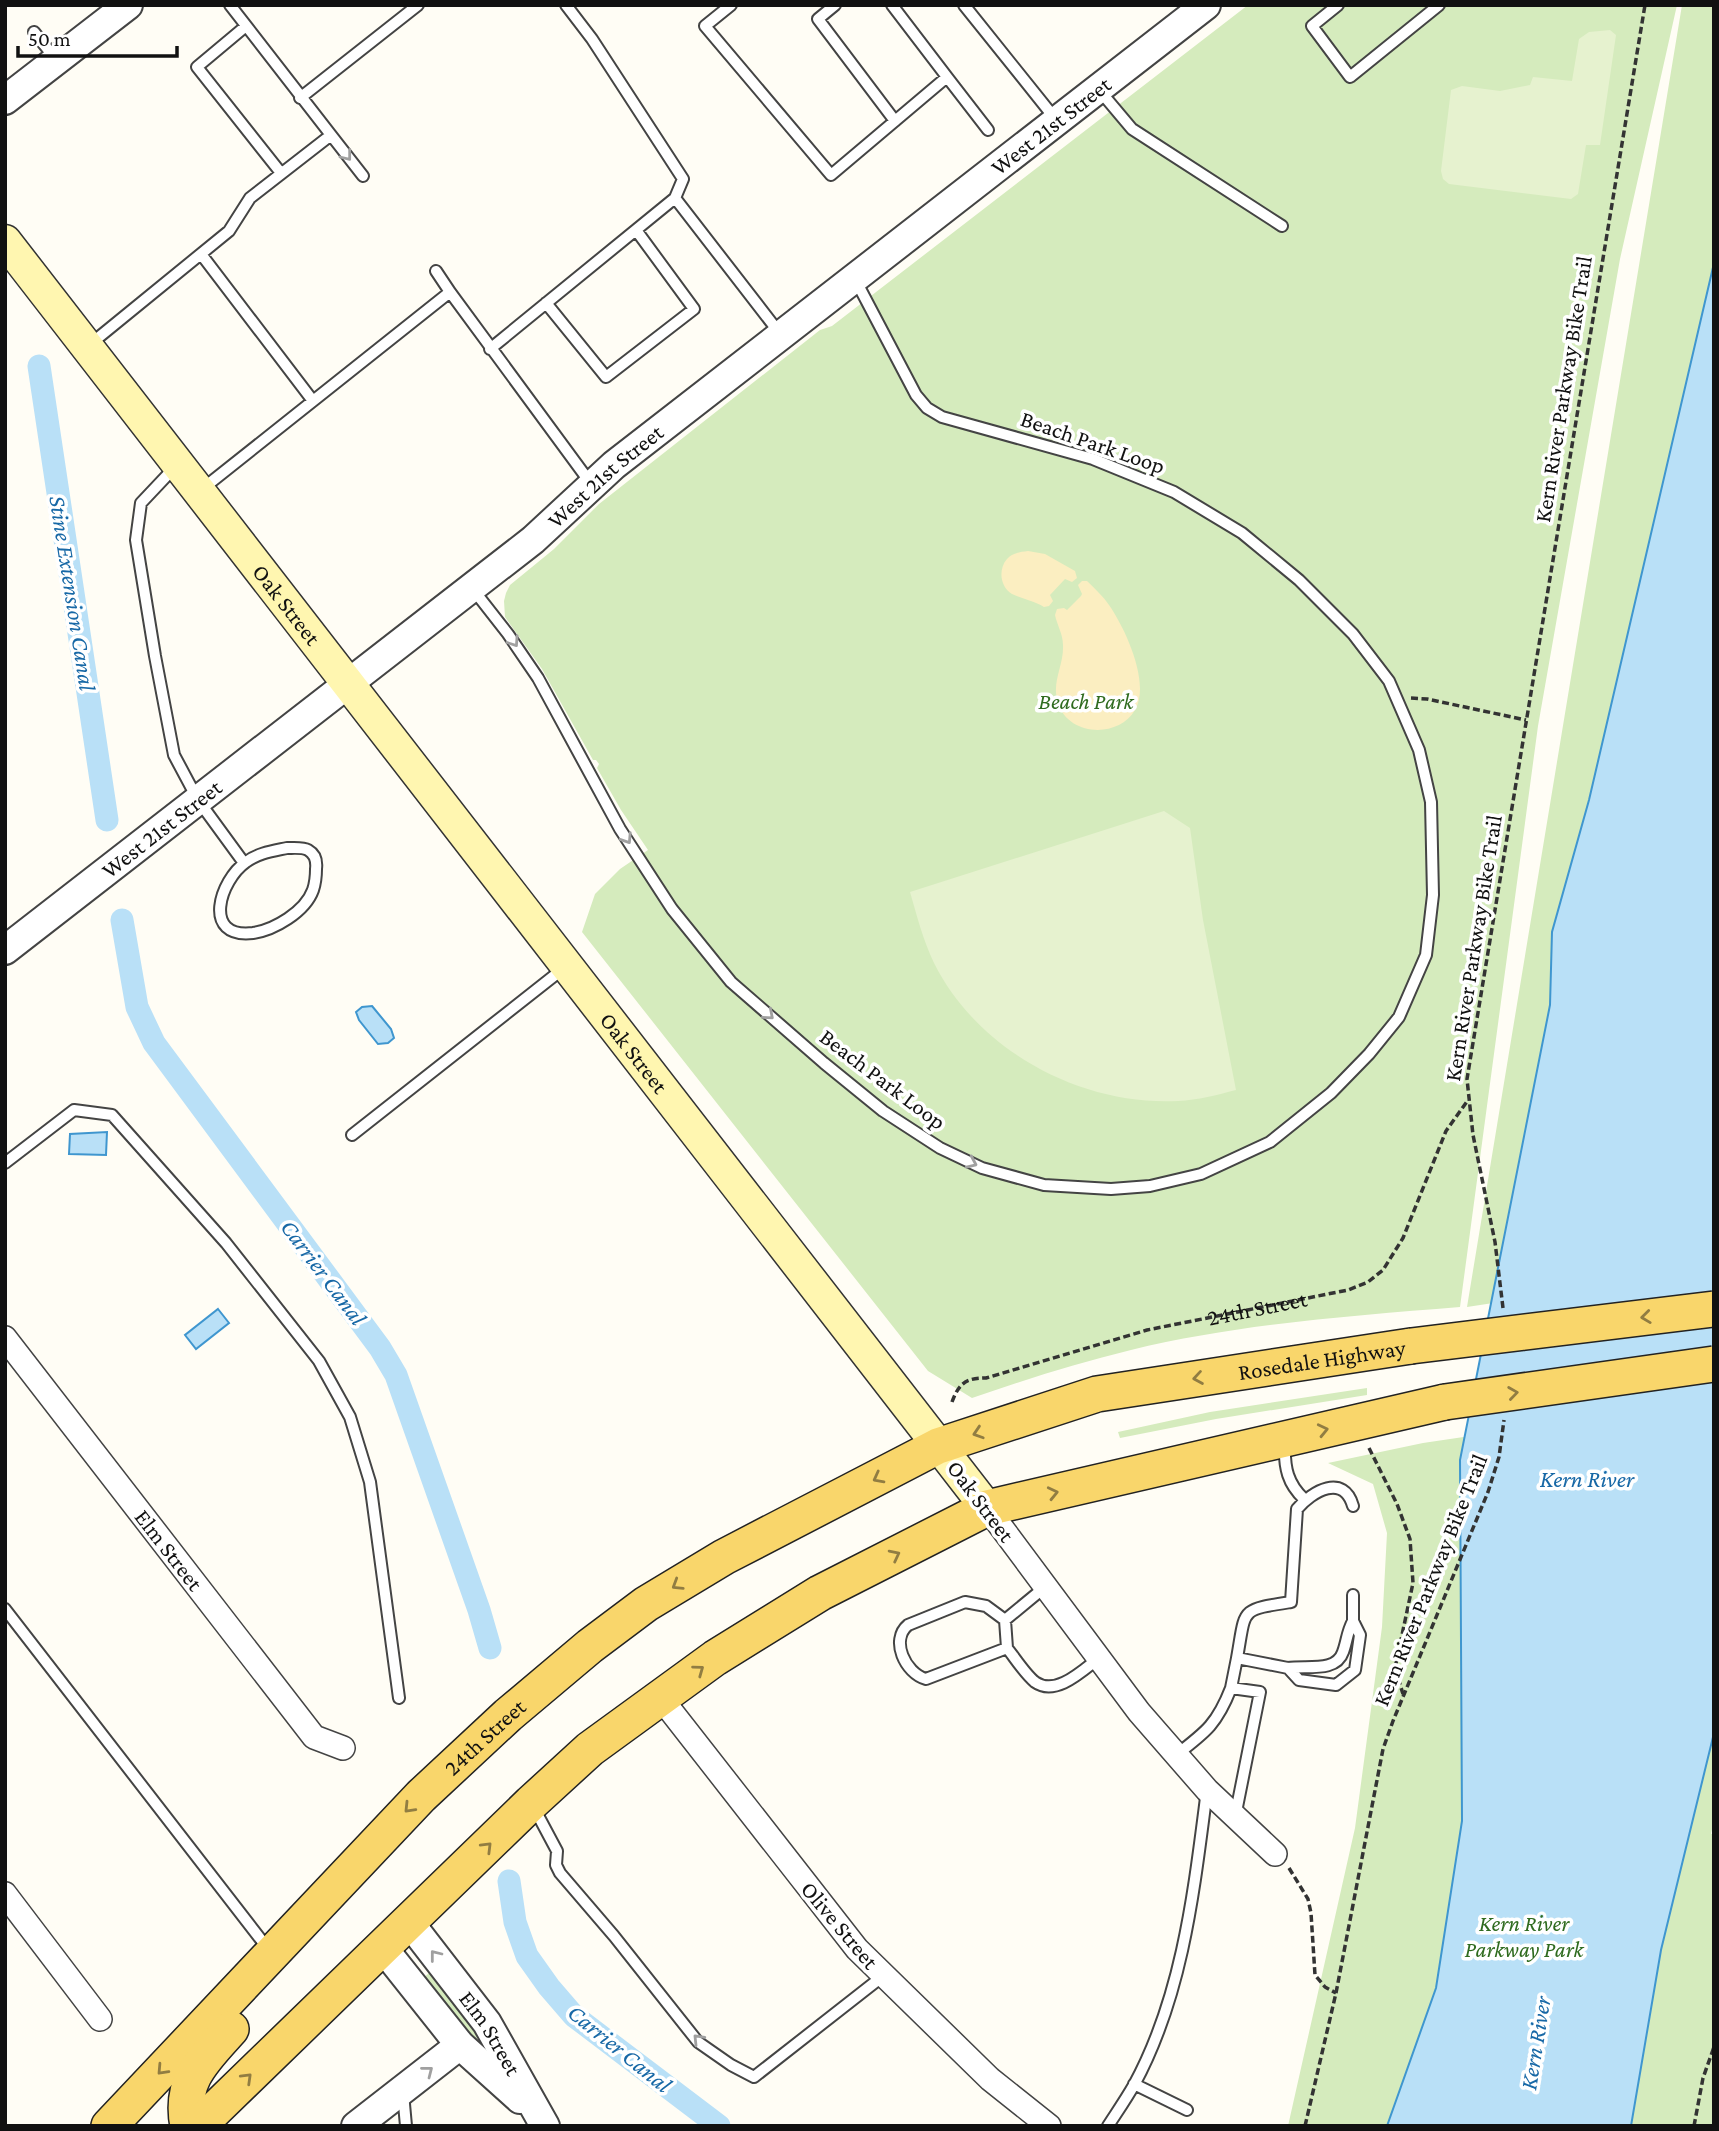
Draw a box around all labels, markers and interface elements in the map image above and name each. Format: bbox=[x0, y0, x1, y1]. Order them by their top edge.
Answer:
scale bar bbox=[18, 14, 177, 58]
text: 50 m bbox=[28, 27, 71, 51]
street label: West 21st Street bbox=[986, 71, 1116, 180]
one-way arrow bbox=[339, 147, 351, 160]
street label: Kern River Parkway Bike Trail bbox=[1529, 254, 1597, 524]
street label: Beach Park Loop bbox=[1017, 405, 1169, 479]
street label: West 21st Street bbox=[542, 419, 668, 533]
water label: Stine Extension Canal bbox=[44, 494, 102, 694]
street label: Oak Street bbox=[247, 559, 326, 651]
one-way arrow bbox=[505, 634, 518, 647]
park label: Beach Park bbox=[1038, 688, 1135, 714]
street label: West 21st Street bbox=[96, 774, 227, 883]
street label: Kern River Parkway Bike Trail bbox=[1439, 813, 1507, 1083]
one-way arrow bbox=[618, 832, 631, 845]
street label: Oak Street bbox=[595, 1007, 674, 1099]
one-way arrow bbox=[761, 1007, 774, 1019]
street label: Beach Park Loop bbox=[815, 1023, 951, 1135]
one-way arrow bbox=[965, 1155, 977, 1169]
water label: Carrier Canal bbox=[276, 1214, 373, 1331]
street label: 24th Street bbox=[1205, 1285, 1310, 1331]
one-way arrow bbox=[1640, 1310, 1652, 1325]
street label: Rosedale Highway bbox=[1236, 1334, 1408, 1385]
one-way arrow bbox=[1192, 1370, 1204, 1385]
one-way arrow bbox=[1507, 1385, 1519, 1400]
one-way arrow bbox=[1316, 1424, 1328, 1439]
one-way arrow bbox=[973, 1425, 985, 1439]
street label: Kern River Parkway Bike Trail bbox=[1368, 1450, 1492, 1710]
street label: Oak Street bbox=[942, 1455, 1020, 1547]
water label: Kern River bbox=[1540, 1465, 1635, 1492]
one-way arrow bbox=[873, 1469, 885, 1483]
one-way arrow bbox=[1047, 1486, 1059, 1501]
street label: Elm Street bbox=[130, 1504, 209, 1596]
one-way arrow bbox=[888, 1549, 900, 1563]
one-way arrow bbox=[672, 1576, 685, 1589]
one-way arrow bbox=[691, 1665, 703, 1678]
street label: 24th Street bbox=[439, 1693, 531, 1781]
one-way arrow bbox=[405, 1800, 418, 1813]
one-way arrow bbox=[479, 1842, 492, 1855]
street label: Olive Street bbox=[796, 1876, 884, 1974]
park label: Kern River Parkway Park bbox=[1464, 1910, 1585, 1962]
one-way arrow bbox=[430, 1951, 443, 1963]
street label: Elm Street bbox=[454, 1986, 527, 2080]
water label: Kern River bbox=[1514, 1994, 1556, 2092]
water label: Carrier Canal bbox=[563, 1998, 678, 2099]
one-way arrow bbox=[693, 2034, 706, 2047]
one-way arrow bbox=[158, 2062, 171, 2075]
one-way arrow bbox=[420, 2066, 433, 2079]
one-way arrow bbox=[239, 2074, 252, 2087]

